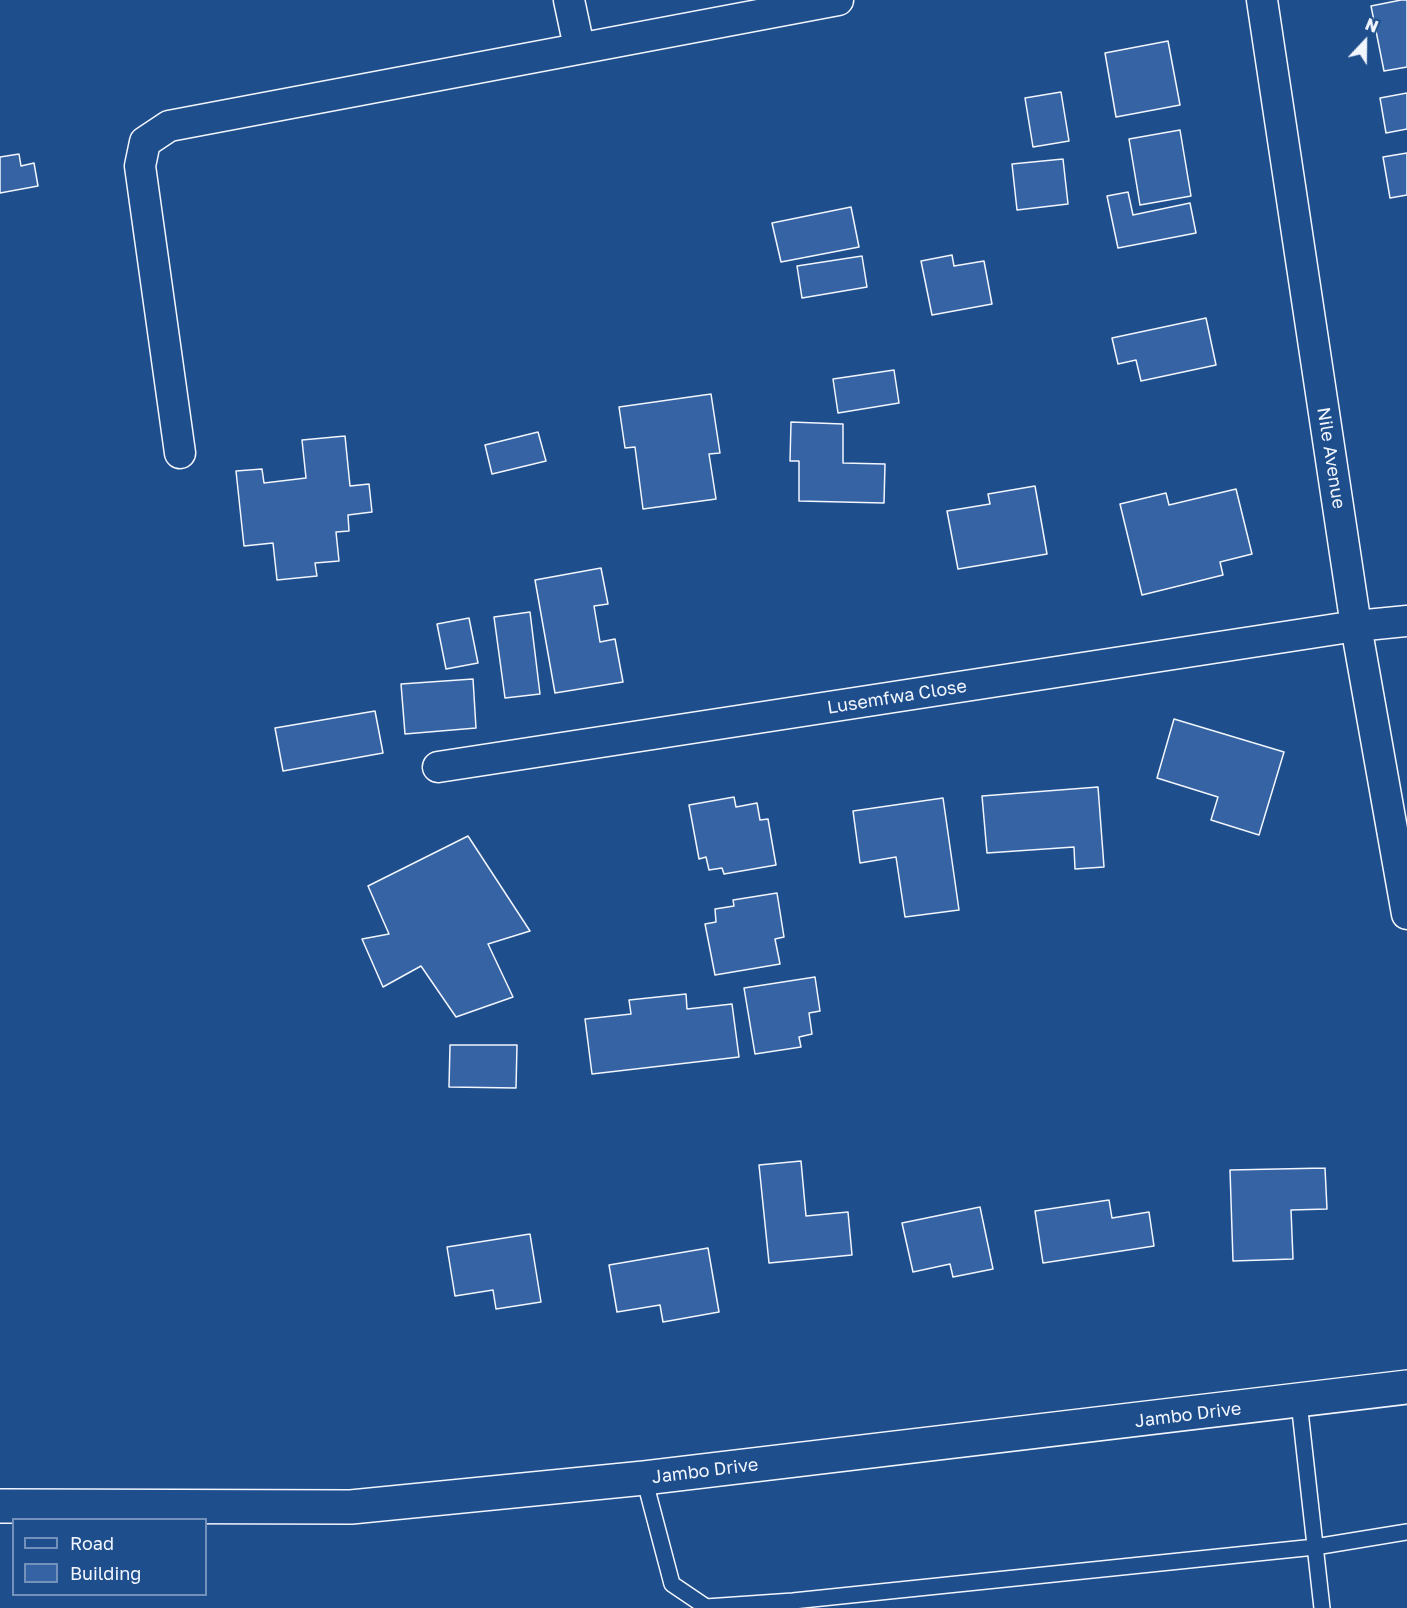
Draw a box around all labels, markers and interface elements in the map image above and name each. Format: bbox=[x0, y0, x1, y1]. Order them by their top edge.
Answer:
north arrow bbox=[1335, 12, 1395, 72]
text: N bbox=[1362, 14, 1381, 37]
street label: Nile Avenue bbox=[1312, 406, 1350, 510]
street label: Lusemfwa Close bbox=[826, 675, 968, 719]
street label: Jambo Drive bbox=[1134, 1398, 1242, 1432]
street label: Jambo Drive bbox=[651, 1454, 759, 1488]
legend bbox=[12, 1518, 207, 1596]
text: Road bbox=[70, 1532, 114, 1554]
text: Building bbox=[70, 1562, 141, 1584]

